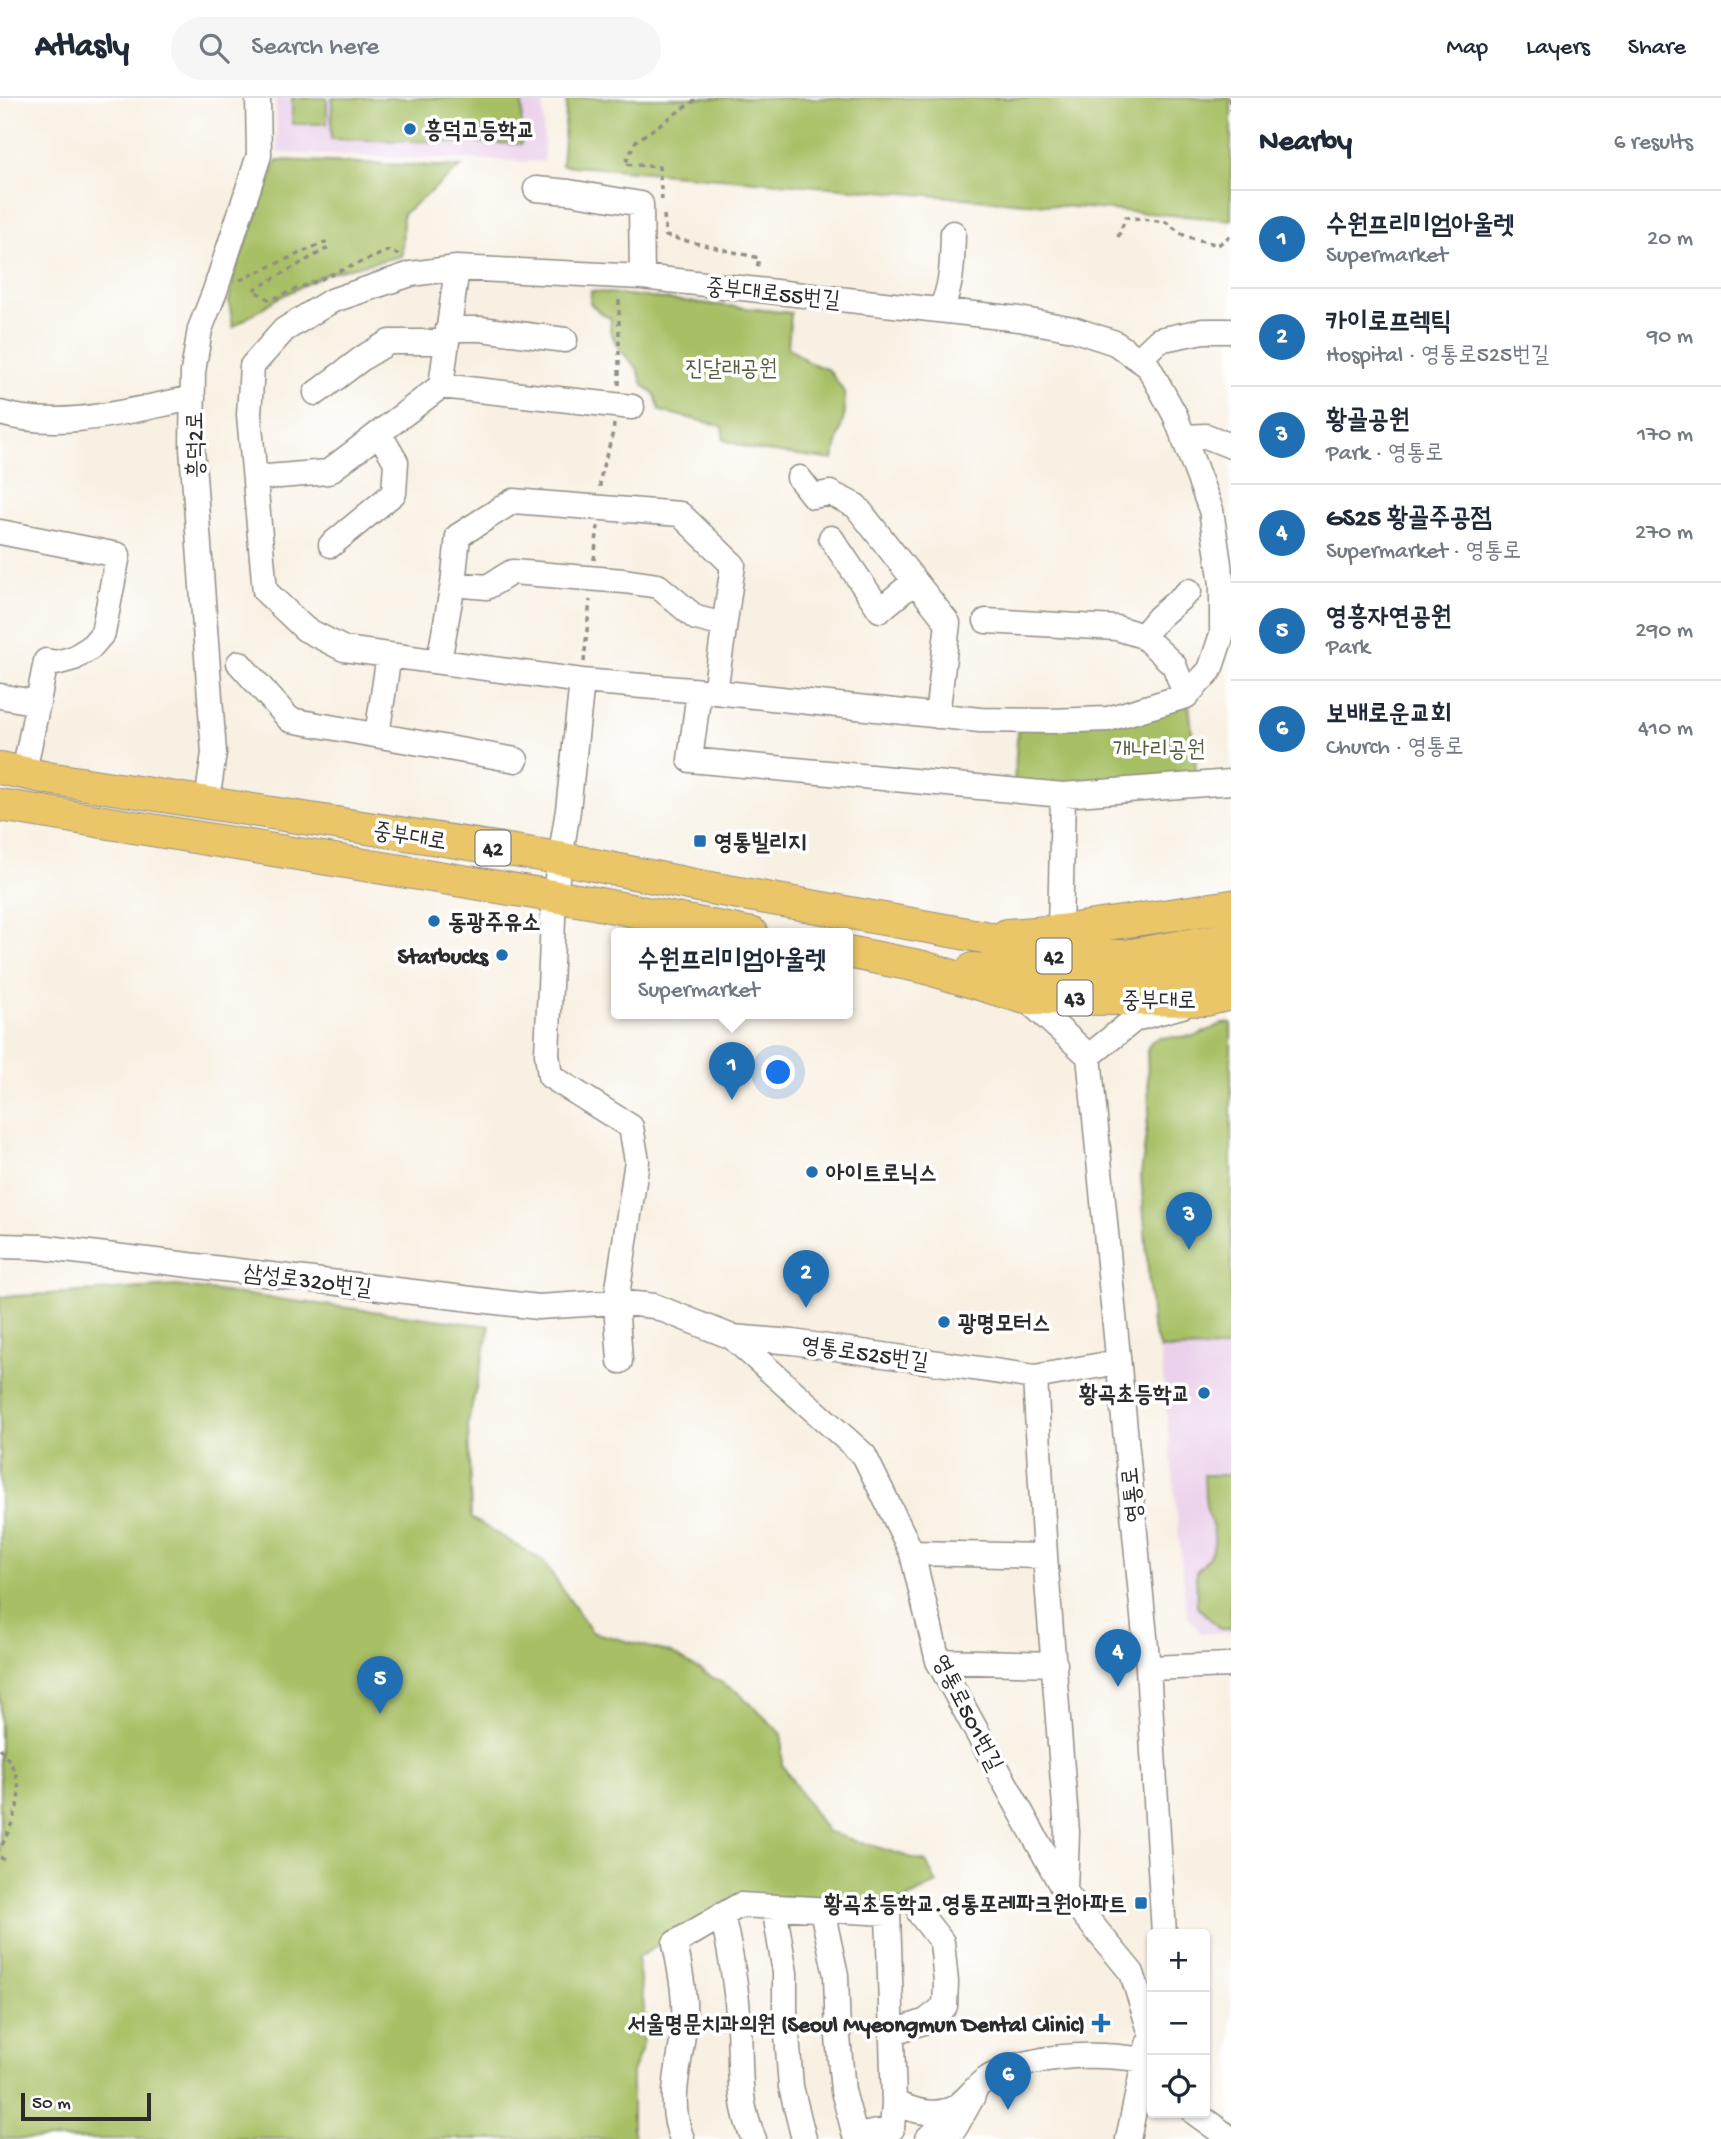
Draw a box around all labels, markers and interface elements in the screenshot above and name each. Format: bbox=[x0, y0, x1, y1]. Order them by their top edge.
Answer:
search box bbox=[171, 17, 661, 80]
text: Atlasly bbox=[35, 29, 129, 67]
icon: search bbox=[195, 29, 233, 67]
text: Search here bbox=[251, 33, 379, 64]
text: Map bbox=[1446, 34, 1488, 63]
text: Layers bbox=[1526, 34, 1590, 63]
text: Share bbox=[1628, 34, 1686, 63]
place label: 흥덕고등학교 bbox=[424, 118, 535, 146]
marker: 흥덕고등학교 bbox=[402, 121, 418, 137]
text: Nearby bbox=[1259, 126, 1352, 161]
text: 6 results bbox=[1614, 130, 1693, 157]
text: 수원프리미엄아울렛 bbox=[1326, 212, 1514, 243]
text: 1 bbox=[1277, 226, 1287, 253]
text: 20 m bbox=[1647, 226, 1693, 253]
text: Supermarket bbox=[1326, 243, 1448, 270]
street label: 중부대로55번길 bbox=[704, 275, 841, 316]
text: 카이로프렉틱 bbox=[1326, 309, 1452, 340]
text: 2 bbox=[1276, 324, 1288, 351]
text: 90 m bbox=[1647, 324, 1693, 351]
text: Hospital · 영통로525번길 bbox=[1326, 343, 1549, 370]
park label: 진달래공원 bbox=[685, 357, 777, 384]
text: 황골공원 bbox=[1326, 407, 1410, 438]
street label: 흥덕2로 bbox=[183, 411, 212, 479]
text: 3 bbox=[1276, 422, 1288, 449]
text: 170 m bbox=[1637, 422, 1693, 449]
text: Park · 영통로 bbox=[1326, 441, 1444, 468]
text: GS25 황골주공점 bbox=[1326, 505, 1492, 536]
text: 4 bbox=[1277, 520, 1287, 547]
text: 270 m bbox=[1635, 520, 1693, 547]
text: Supermarket · 영통로 bbox=[1326, 539, 1521, 566]
text: 영흥자연공원 bbox=[1326, 604, 1452, 635]
text: 5 bbox=[1276, 618, 1288, 645]
text: 290 m bbox=[1635, 618, 1693, 645]
text: Park bbox=[1326, 635, 1370, 662]
text: 보배로운교회 bbox=[1326, 701, 1452, 732]
text: 6 bbox=[1276, 716, 1288, 743]
text: 410 m bbox=[1638, 716, 1693, 743]
text: Church · 영통로 bbox=[1326, 735, 1464, 762]
park label: 개나리공원 bbox=[1113, 738, 1205, 765]
street label: 중부대로 bbox=[371, 819, 448, 858]
road number: 42 bbox=[476, 830, 510, 866]
place label: 영통빌리지 bbox=[714, 831, 807, 858]
marker: 영통빌리지 bbox=[692, 833, 708, 849]
place label: 동광주유소 bbox=[448, 911, 541, 938]
marker: 동광주유소 bbox=[426, 913, 442, 929]
popup bbox=[611, 928, 853, 1019]
road number: 42 bbox=[1036, 938, 1072, 974]
place label: Starbucks bbox=[398, 945, 490, 972]
marker: Starbucks bbox=[494, 947, 510, 963]
text: 수원프리미엄아울렛 bbox=[638, 947, 826, 978]
text: Supermarket bbox=[638, 978, 759, 1005]
road number: 43 bbox=[1058, 981, 1092, 1016]
street label: 중부대로 bbox=[1122, 989, 1196, 1016]
pin: 1 bbox=[709, 1042, 755, 1100]
your location bbox=[761, 1055, 795, 1089]
place label: 아이트로닉스 bbox=[826, 1162, 937, 1189]
marker: 아이트로닉스 bbox=[804, 1164, 820, 1180]
pin: 3 bbox=[1166, 1192, 1212, 1250]
pin: 2 bbox=[783, 1250, 829, 1308]
street label: 삼성로320번길 bbox=[242, 1261, 373, 1304]
place label: 광명모터스 bbox=[958, 1312, 1051, 1339]
marker: 광명모터스 bbox=[936, 1314, 952, 1330]
street label: 영통로525번길 bbox=[799, 1333, 930, 1378]
place label: 황곡초등학교 bbox=[1079, 1382, 1190, 1410]
marker: 황곡초등학교 bbox=[1196, 1385, 1212, 1401]
street label: 영통로 bbox=[1118, 1466, 1151, 1524]
pin: 4 bbox=[1095, 1629, 1141, 1687]
street label: 영통로501번길 bbox=[925, 1651, 1007, 1776]
pin: 5 bbox=[357, 1656, 403, 1714]
place label: 황곡초등학교.영통포레파크원아파트 bbox=[824, 1892, 1127, 1920]
marker: 황곡초등학교.영통포레파크원아파트 bbox=[1133, 1895, 1149, 1911]
map controls bbox=[1147, 1929, 1210, 2118]
button: + bbox=[1147, 1929, 1210, 1992]
button: − bbox=[1147, 1992, 1210, 2055]
place label: 서울명문치과의원 (Seoul Myeongmun Dental Clinic) bbox=[627, 2013, 1085, 2040]
marker: 서울명문치과의원 (Seoul Myeongmun Dental Clinic) bbox=[1091, 2013, 1111, 2033]
pin: 6 bbox=[985, 2052, 1031, 2110]
button: locate bbox=[1147, 2055, 1210, 2118]
scale bar bbox=[21, 2090, 150, 2122]
text: 50 m bbox=[32, 2093, 71, 2116]

